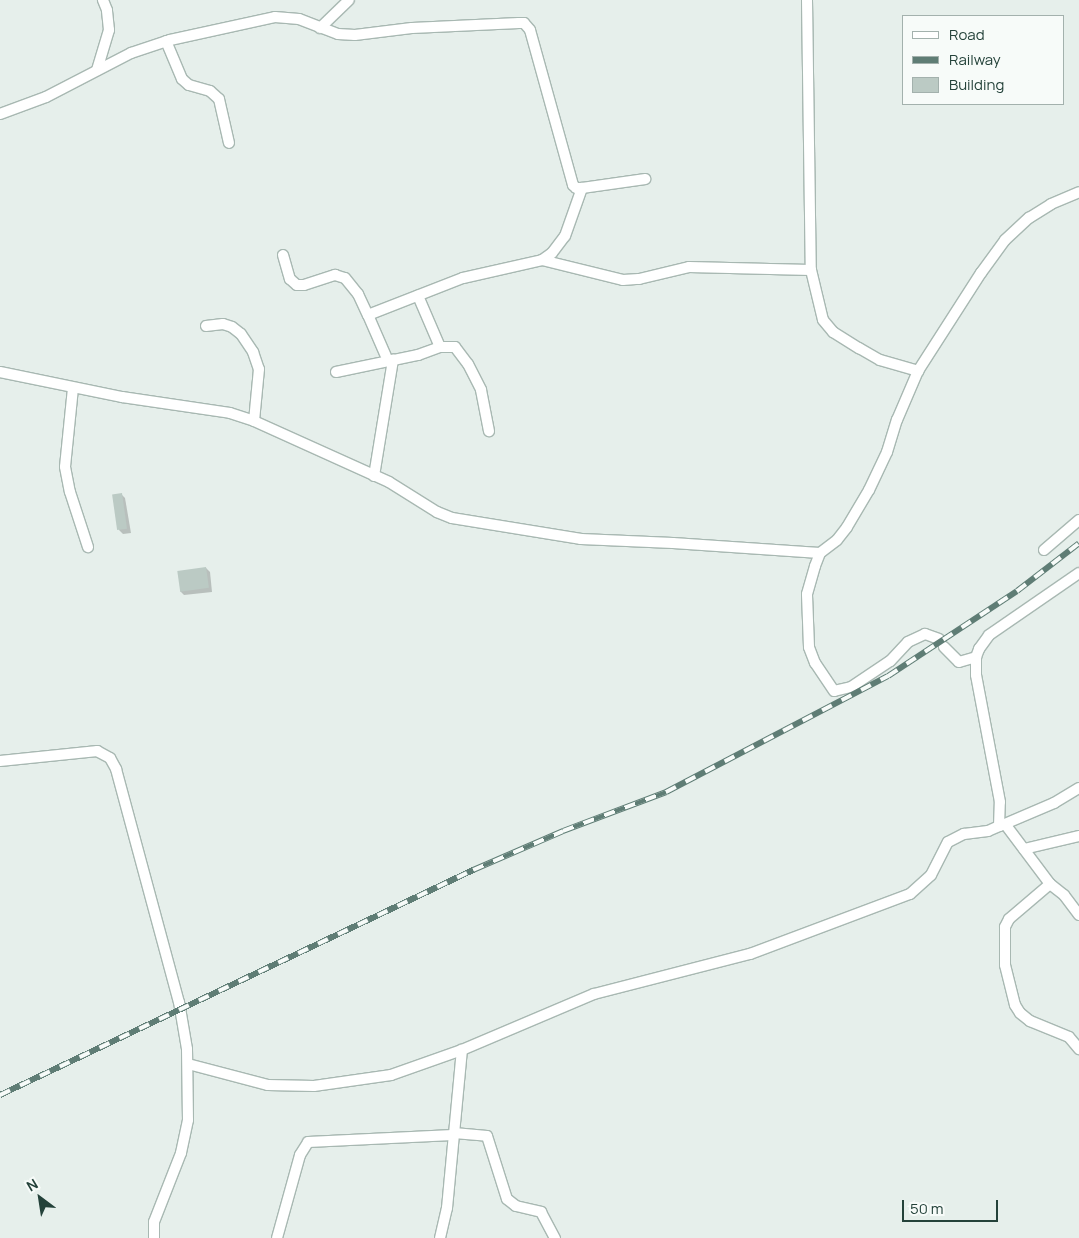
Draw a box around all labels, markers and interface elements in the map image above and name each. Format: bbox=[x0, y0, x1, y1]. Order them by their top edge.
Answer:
legend bbox=[902, 15, 1064, 105]
text: Road bbox=[949, 24, 985, 45]
text: Railway bbox=[949, 49, 1001, 70]
text: Building bbox=[949, 74, 1004, 95]
north arrow bbox=[15, 1173, 65, 1223]
text: N bbox=[23, 1174, 41, 1195]
scale bar bbox=[904, 1190, 1000, 1222]
text: 50 m bbox=[910, 1198, 944, 1219]

